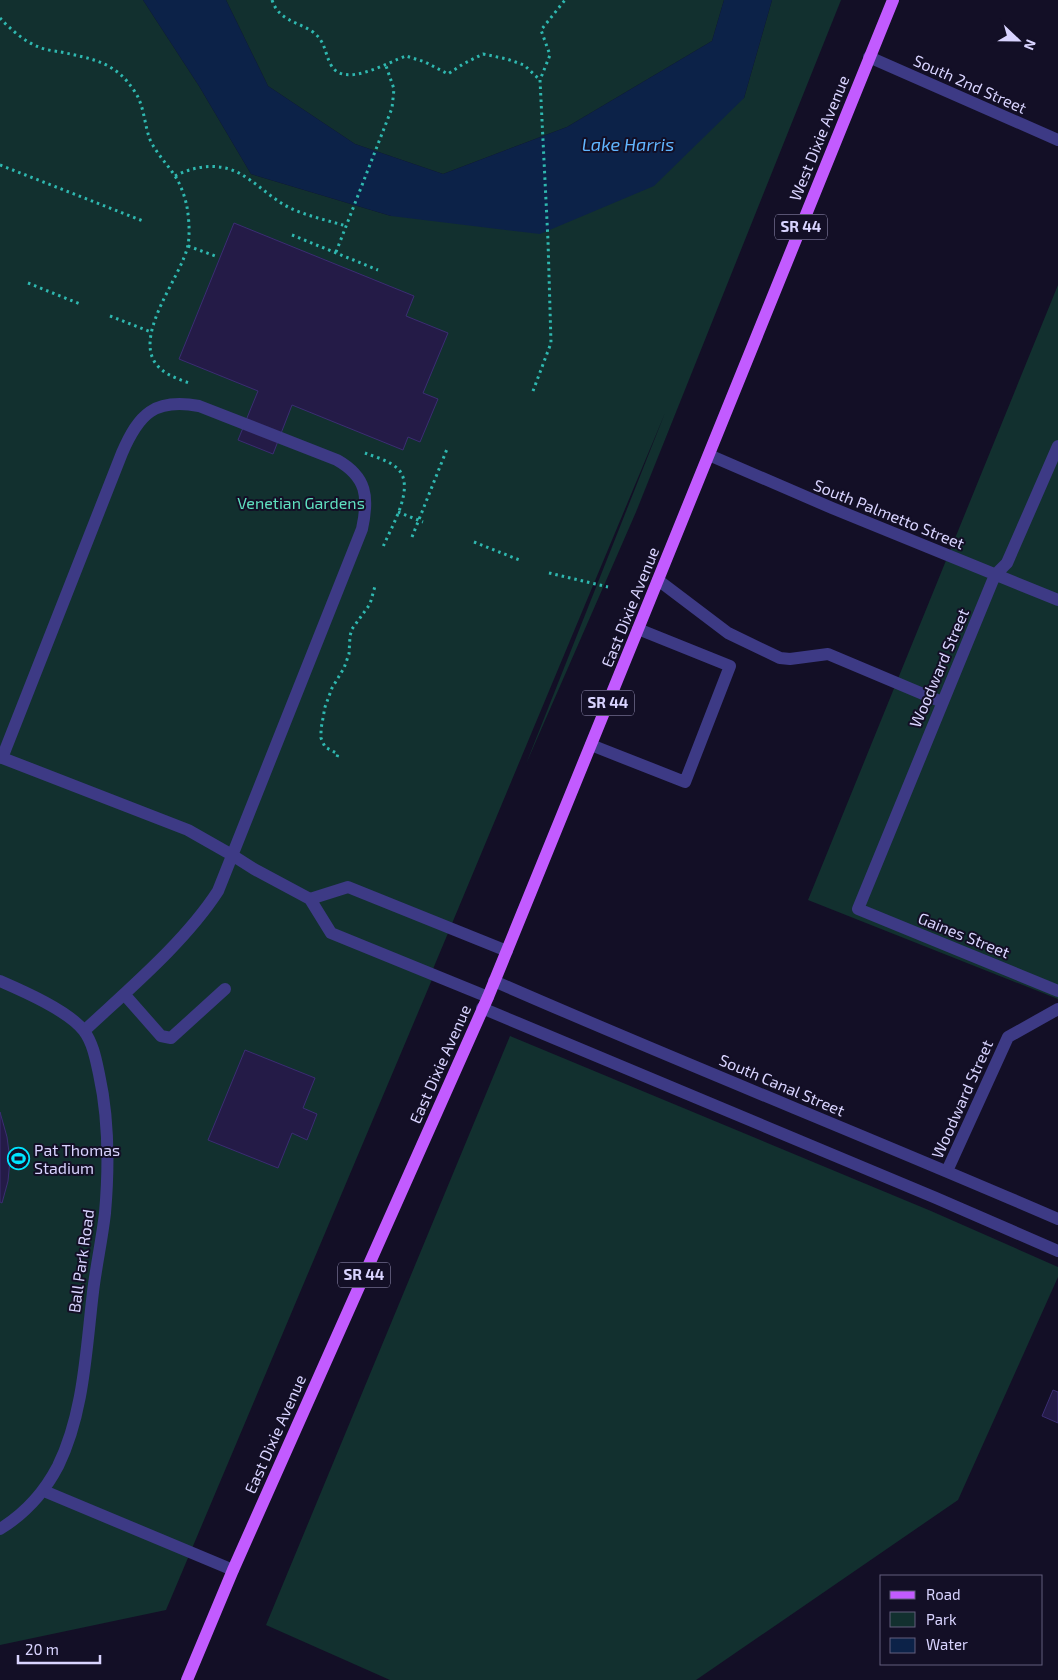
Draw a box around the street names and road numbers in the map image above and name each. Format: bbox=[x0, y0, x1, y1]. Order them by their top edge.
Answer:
street label: South 2nd Street bbox=[911, 50, 1030, 117]
street label: West Dixie Avenue bbox=[785, 72, 852, 203]
road number: SR 44 bbox=[775, 214, 827, 240]
street label: South Palmetto Street bbox=[811, 475, 967, 552]
street label: East Dixie Avenue bbox=[597, 544, 662, 670]
street label: Woodward Street bbox=[905, 605, 972, 730]
road number: SR 44 bbox=[582, 690, 634, 716]
street label: Gaines Street bbox=[916, 908, 1013, 961]
street label: East Dixie Avenue bbox=[405, 1001, 474, 1126]
street label: Woodward Street bbox=[927, 1037, 996, 1161]
street label: South Canal Street bbox=[717, 1050, 848, 1120]
street label: Ball Park Road bbox=[64, 1208, 97, 1314]
road number: SR 44 bbox=[338, 1262, 390, 1288]
street label: East Dixie Avenue bbox=[240, 1371, 309, 1496]

